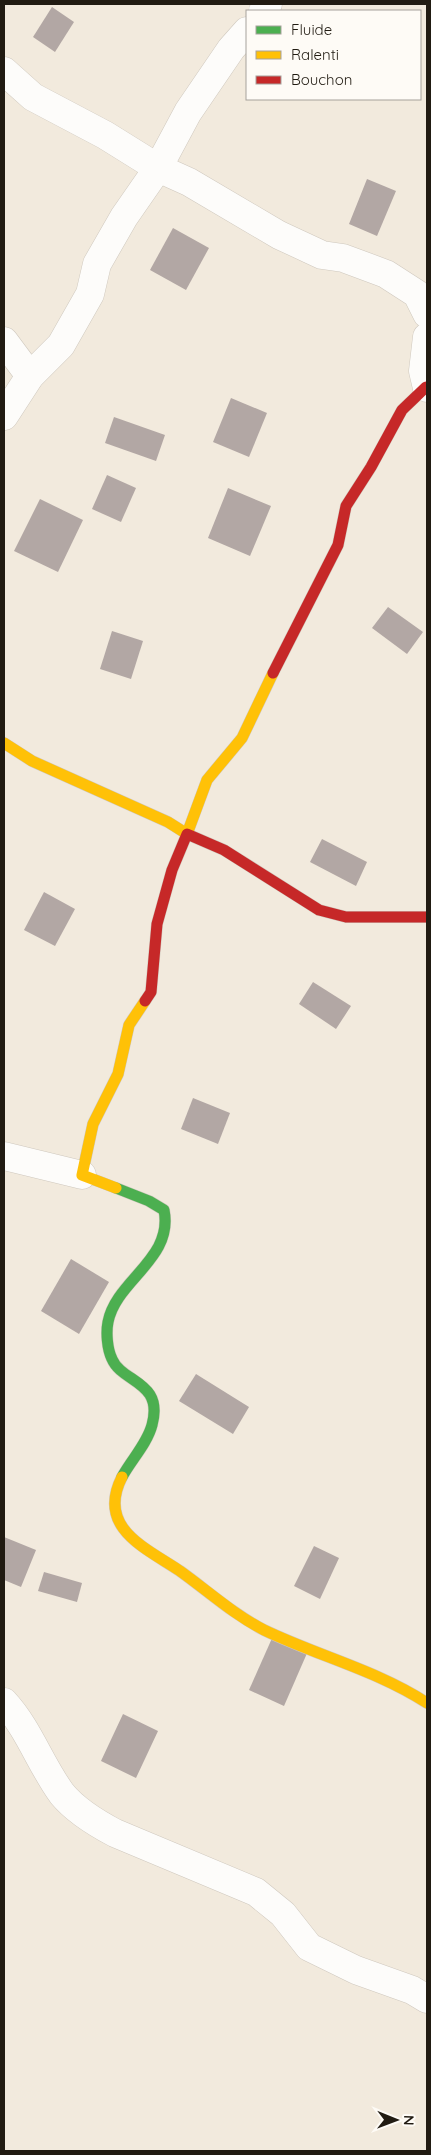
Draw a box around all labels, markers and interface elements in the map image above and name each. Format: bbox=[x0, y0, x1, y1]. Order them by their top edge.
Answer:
legend bbox=[246, 10, 421, 100]
text: Fluide bbox=[291, 20, 332, 39]
text: Ralenti bbox=[291, 45, 339, 64]
text: Bouchon bbox=[291, 70, 352, 89]
north arrow bbox=[371, 2095, 421, 2145]
text: N bbox=[400, 2115, 418, 2126]

